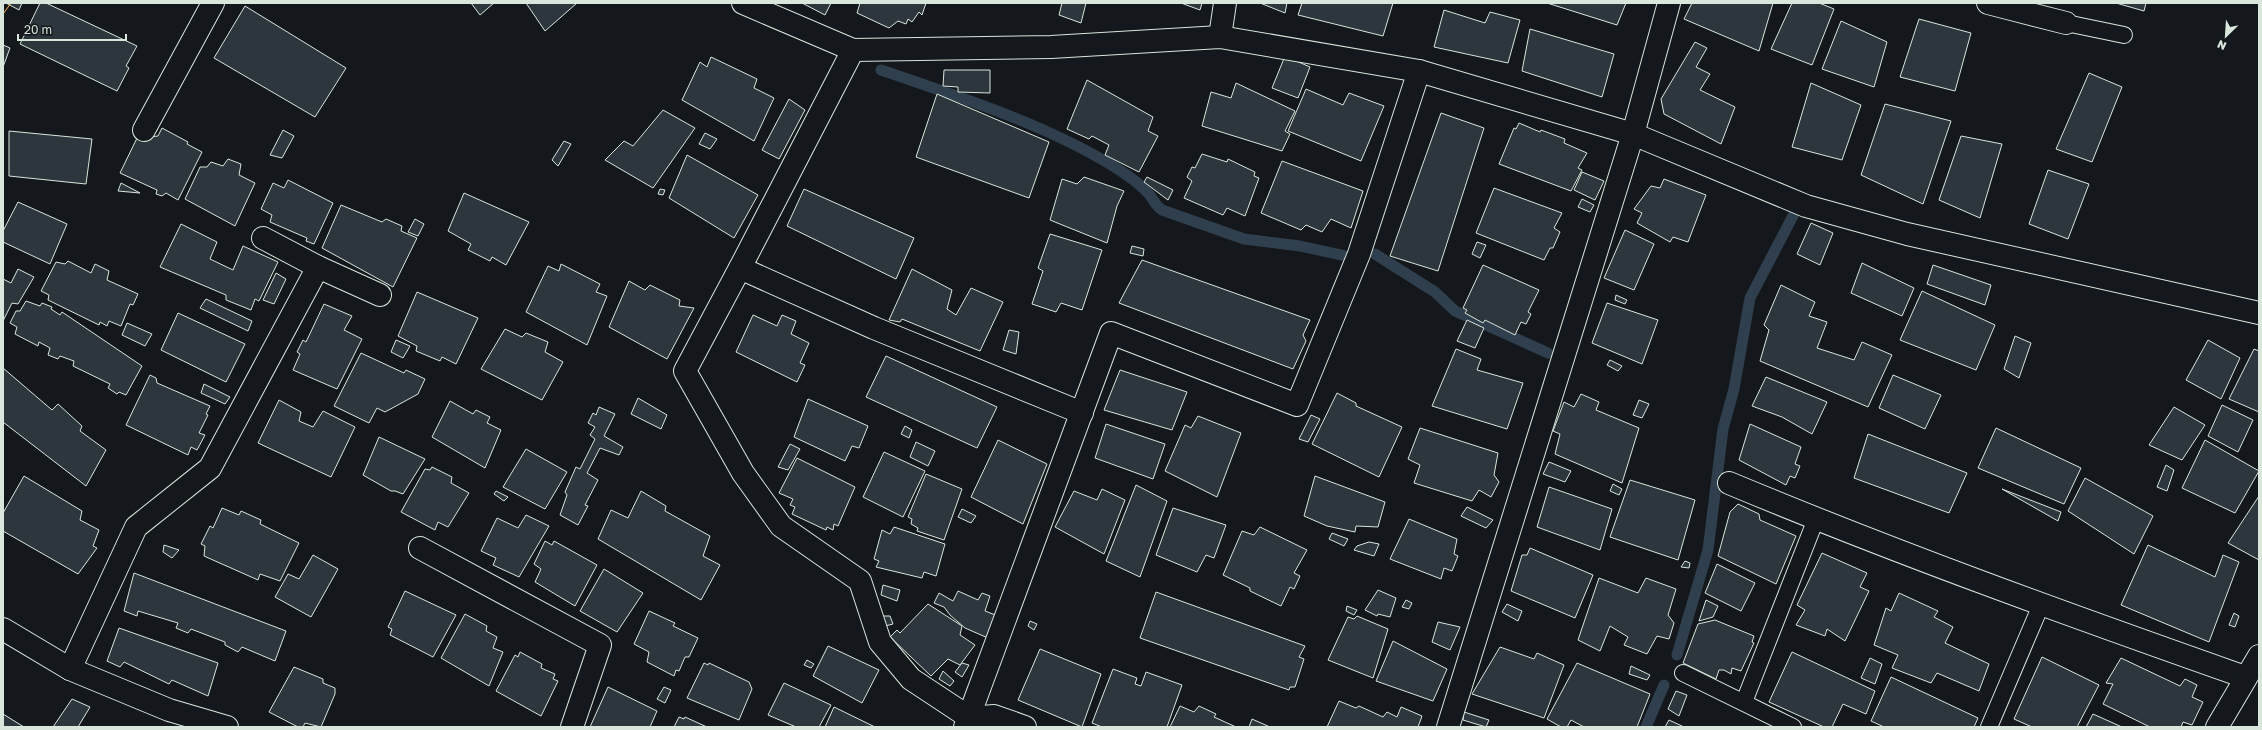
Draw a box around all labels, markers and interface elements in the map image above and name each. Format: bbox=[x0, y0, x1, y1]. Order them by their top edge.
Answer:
scale bar bbox=[18, 16, 126, 42]
north arrow bbox=[2206, 16, 2246, 56]
text: 20 m bbox=[24, 22, 52, 37]
text: N bbox=[2215, 38, 2228, 53]

